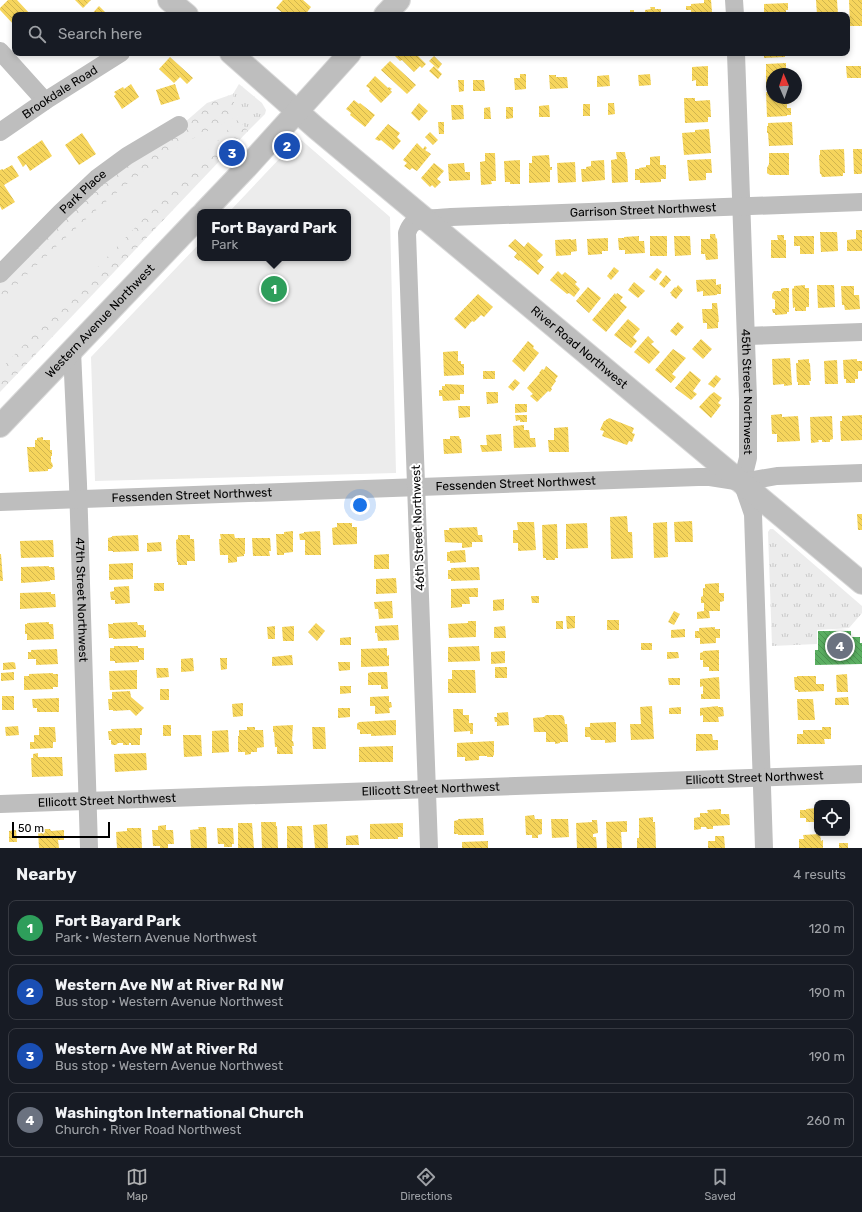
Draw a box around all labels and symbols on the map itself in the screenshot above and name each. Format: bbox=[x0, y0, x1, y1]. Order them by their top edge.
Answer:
street label: Brookdale Road bbox=[19, 63, 100, 122]
north arrow bbox=[766, 68, 802, 104]
pin: 2 bbox=[274, 131, 300, 161]
pin: 3 bbox=[219, 138, 245, 168]
street label: Park Place bbox=[57, 166, 109, 217]
street label: Garrison Street Northwest bbox=[570, 200, 717, 220]
street label: Western Avenue Northwest bbox=[43, 261, 158, 381]
pin: 1 bbox=[261, 274, 287, 304]
street label: River Road Northwest bbox=[528, 303, 631, 392]
street label: 45th Street Northwest bbox=[739, 329, 755, 455]
street label: 46th Street Northwest bbox=[409, 465, 427, 591]
street label: Fessenden Street Northwest bbox=[435, 474, 596, 493]
street label: Fessenden Street Northwest bbox=[111, 485, 273, 505]
your location bbox=[350, 495, 370, 515]
street label: 47th Street Northwest bbox=[73, 537, 90, 663]
pin: 4 bbox=[827, 631, 853, 661]
street label: Ellicott Street Northwest bbox=[685, 768, 824, 787]
street label: Ellicott Street Northwest bbox=[361, 780, 500, 798]
street label: Ellicott Street Northwest bbox=[38, 791, 177, 810]
scale bar bbox=[12, 820, 110, 839]

